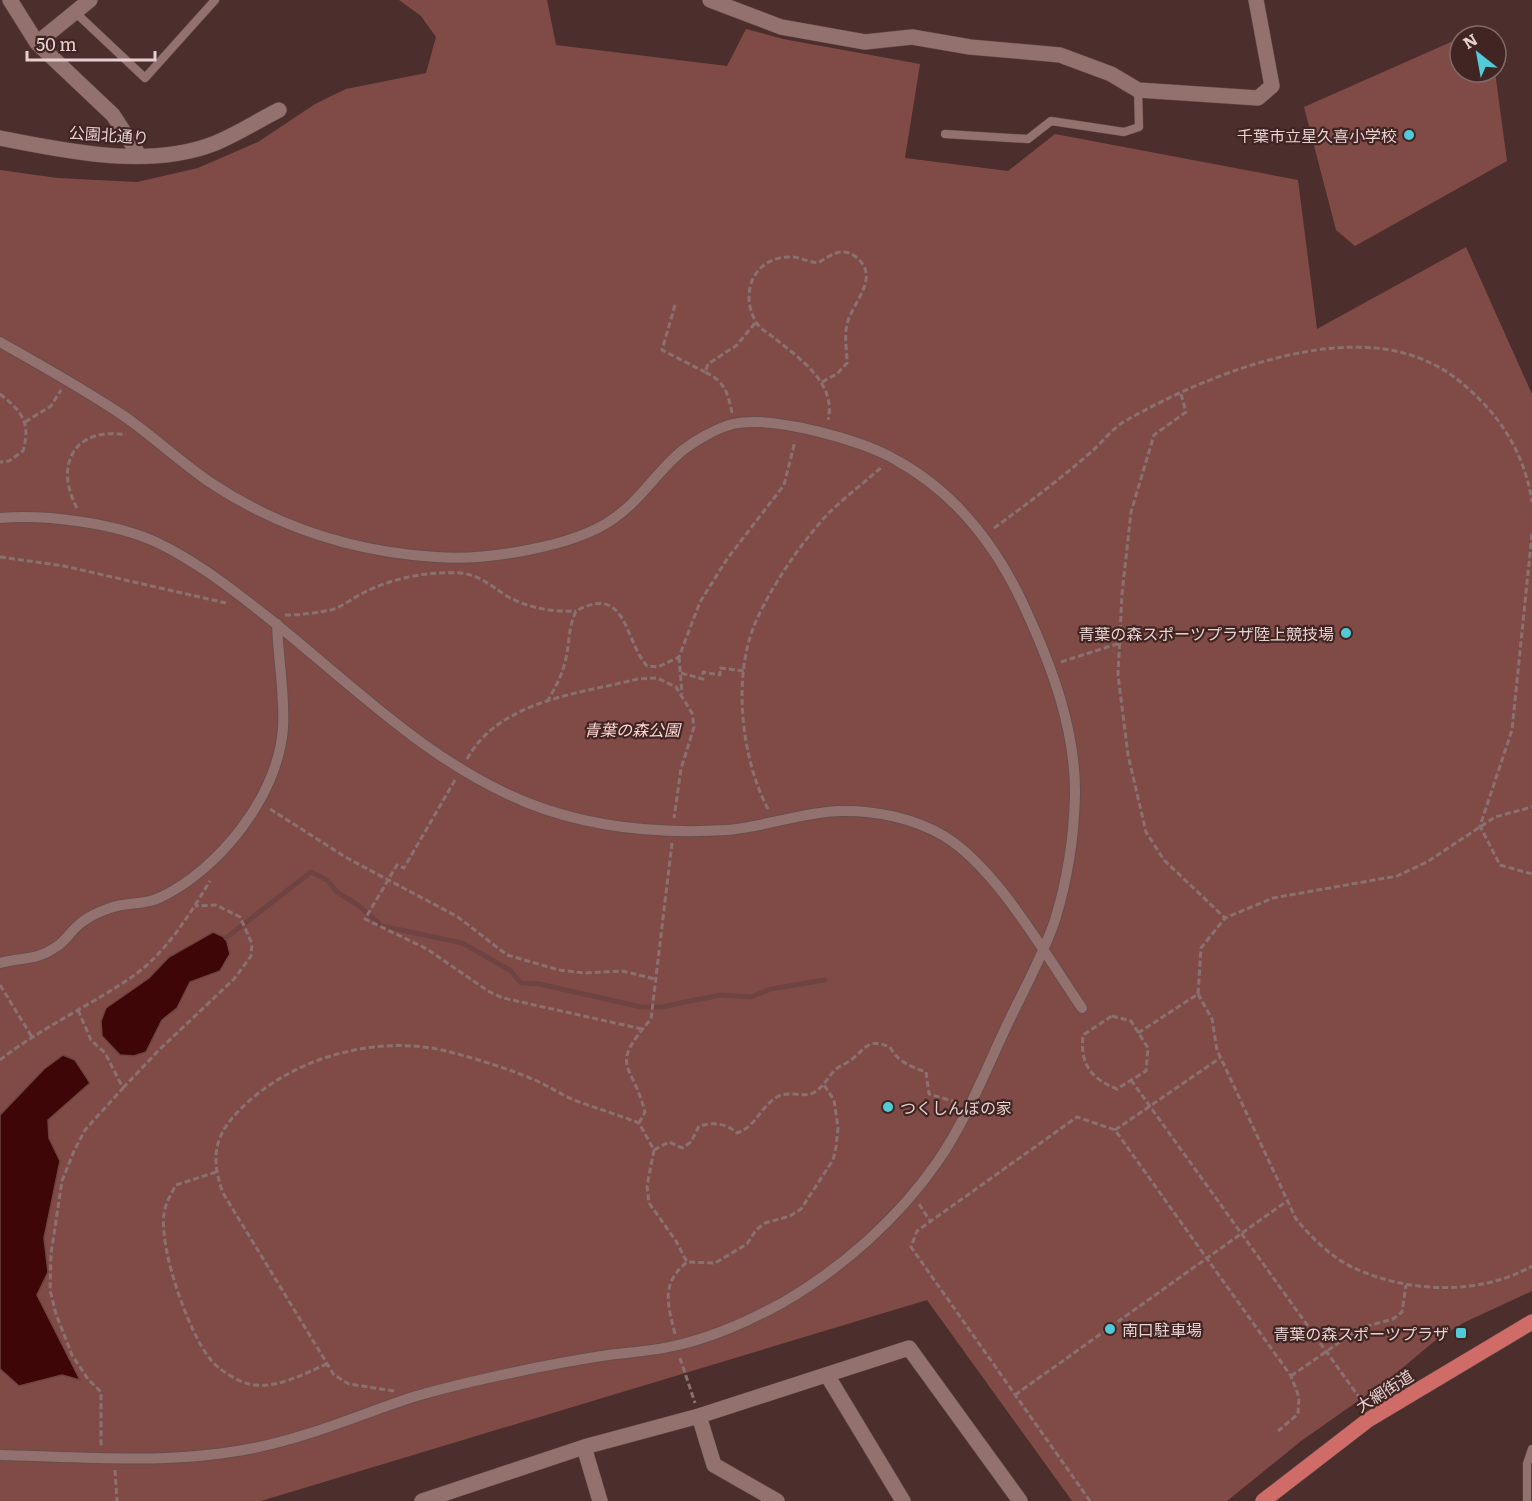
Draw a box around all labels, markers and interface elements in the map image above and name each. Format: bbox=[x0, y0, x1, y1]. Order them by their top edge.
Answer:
scale bar bbox=[27, 24, 154, 62]
north arrow bbox=[1448, 24, 1508, 84]
text: N bbox=[1458, 27, 1482, 54]
text: 50 m bbox=[36, 30, 77, 57]
street label: 公園北通り bbox=[68, 119, 150, 149]
place label: 千葉市立星久喜小学校 bbox=[1237, 123, 1397, 147]
marker: 千葉市立星久喜小学校 bbox=[1402, 128, 1416, 142]
place label: 青葉の森スポーツプラザ陸上競技場 bbox=[1078, 621, 1334, 645]
marker: 青葉の森スポーツプラザ陸上競技場 bbox=[1339, 626, 1353, 640]
park label: 青葉の森公園 bbox=[584, 717, 682, 741]
place label: つくしんぼの家 bbox=[900, 1095, 1012, 1119]
marker: つくしんぼの家 bbox=[881, 1100, 895, 1114]
place label: 南口駐車場 bbox=[1122, 1317, 1202, 1341]
place label: 青葉の森スポーツプラザ bbox=[1273, 1321, 1449, 1345]
marker: 南口駐車場 bbox=[1103, 1322, 1117, 1336]
marker: 青葉の森スポーツプラザ bbox=[1454, 1326, 1468, 1340]
street label: 大網街道 bbox=[1350, 1363, 1418, 1417]

